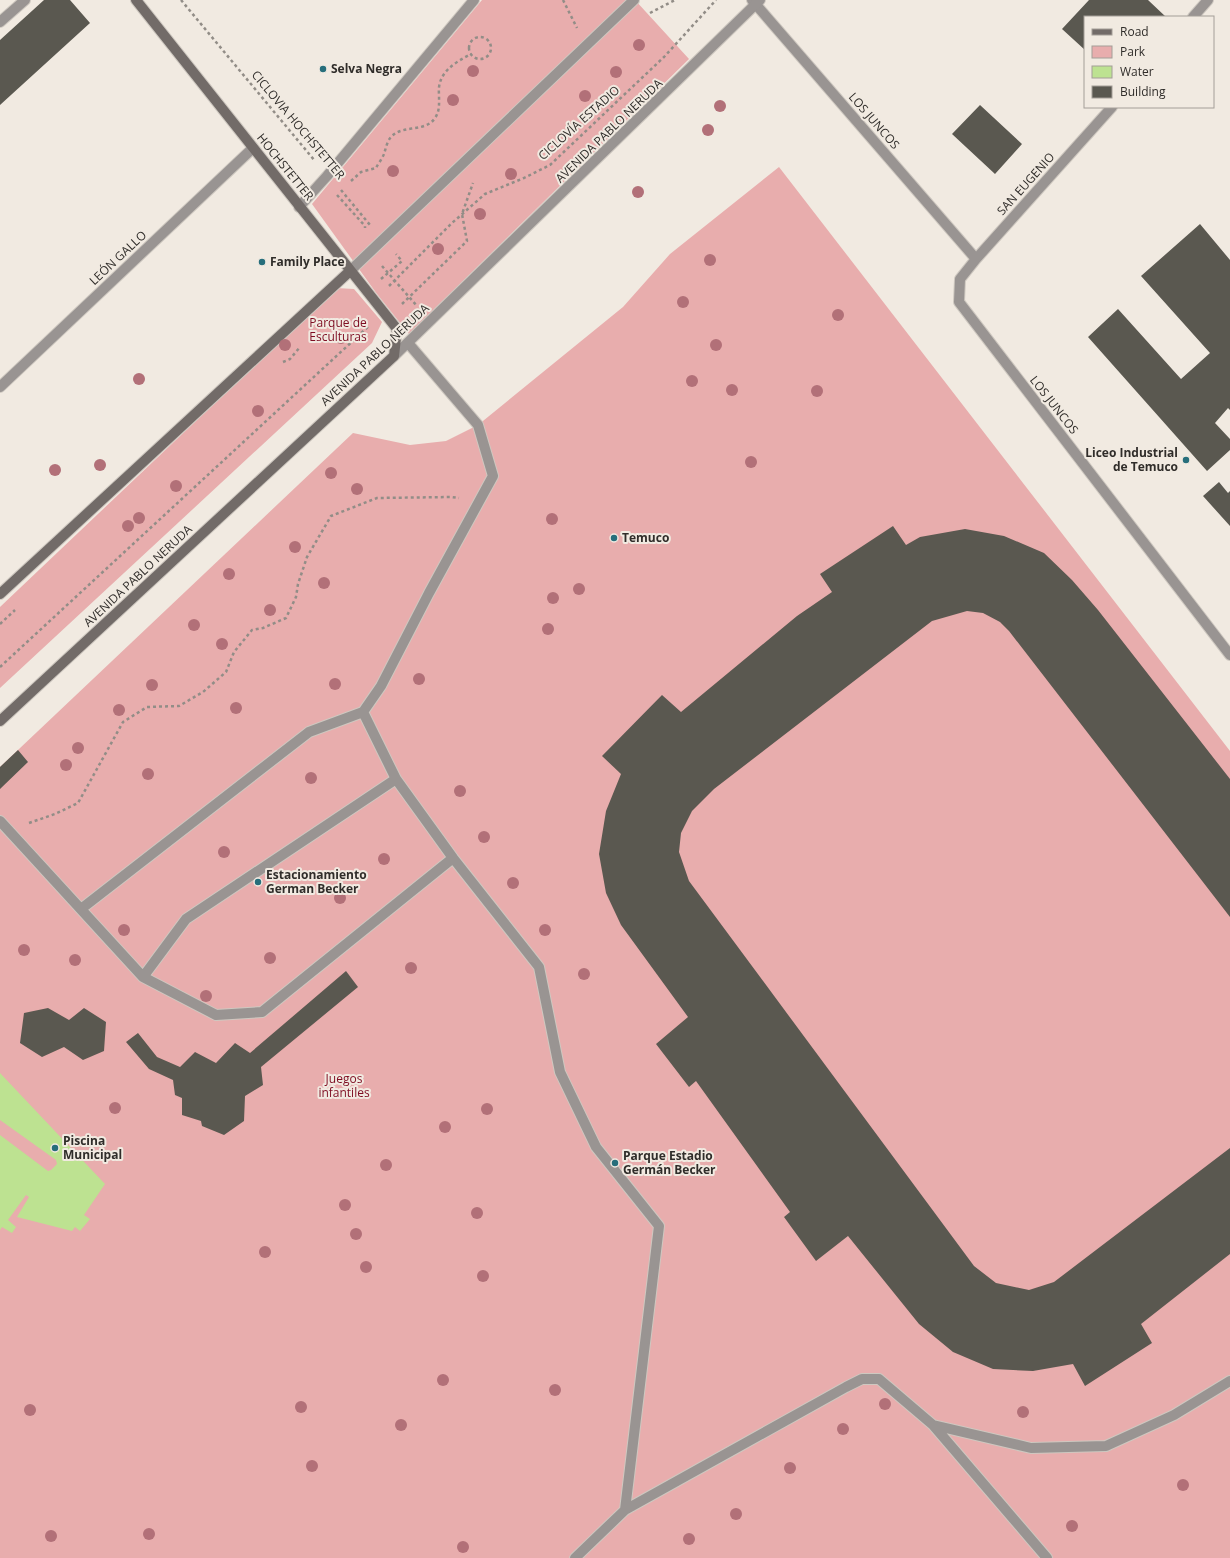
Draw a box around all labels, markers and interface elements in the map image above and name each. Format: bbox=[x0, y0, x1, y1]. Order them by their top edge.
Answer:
legend bbox=[1084, 16, 1214, 108]
text: Road bbox=[1120, 23, 1149, 40]
text: Park bbox=[1120, 43, 1146, 60]
place label: Selva Negra bbox=[331, 60, 402, 77]
text: Water bbox=[1120, 63, 1154, 80]
marker: Selva Negra bbox=[318, 64, 328, 74]
street label: CICLOVIA HOCHSTETTER bbox=[248, 68, 348, 182]
street label: AVENIDA PABLO NERUDA bbox=[551, 75, 666, 186]
street label: CICLOVÍA ESTADIO bbox=[534, 81, 623, 164]
text: Building bbox=[1120, 83, 1166, 100]
street label: LOS JUNCOS bbox=[845, 89, 904, 153]
street label: HOCHSTETTER bbox=[254, 131, 316, 203]
street label: SAN EUGENIO bbox=[993, 149, 1058, 219]
street label: LEÓN GALLO bbox=[85, 227, 150, 289]
place label: Family Place bbox=[270, 253, 345, 270]
marker: Family Place bbox=[257, 257, 267, 267]
street label: AVENIDA PABLO NERUDA bbox=[317, 300, 433, 409]
park label: Parque de Esculturas bbox=[309, 314, 367, 345]
street label: LOS JUNCOS bbox=[1026, 372, 1083, 437]
place label: Liceo Industrial de Temuco bbox=[1085, 444, 1178, 475]
marker: Liceo Industrial de Temuco bbox=[1181, 455, 1191, 465]
street label: AVENIDA PABLO NERUDA bbox=[80, 521, 196, 630]
place label: Temuco bbox=[622, 529, 669, 546]
marker: Temuco bbox=[609, 533, 619, 543]
place label: Estacionamiento German Becker bbox=[266, 866, 367, 897]
marker: Estacionamiento German Becker bbox=[253, 877, 263, 887]
park label: Juegos infantiles bbox=[318, 1070, 370, 1101]
place label: Piscina Municipal bbox=[63, 1132, 122, 1163]
marker: Piscina Municipal bbox=[50, 1143, 60, 1153]
place label: Parque Estadio Germán Becker bbox=[623, 1147, 716, 1178]
marker: Parque Estadio Germán Becker bbox=[610, 1158, 620, 1168]

